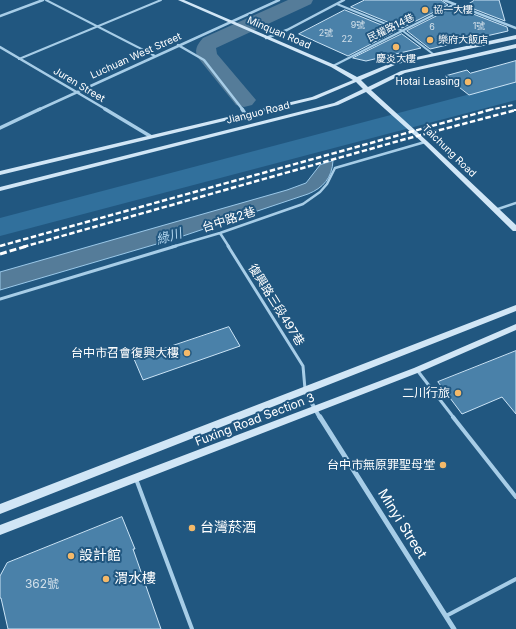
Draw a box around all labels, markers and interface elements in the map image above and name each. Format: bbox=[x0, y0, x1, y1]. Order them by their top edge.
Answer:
place label: 協一大樓 bbox=[433, 4, 473, 16]
marker: 協一大樓 bbox=[420, 5, 430, 15]
street label: 民權路14巷 bbox=[366, 12, 416, 44]
street label: Minquan Road bbox=[245, 14, 313, 52]
house number: 9號 bbox=[351, 20, 365, 30]
house number: 1號 bbox=[473, 21, 485, 31]
house number: 6 bbox=[429, 22, 435, 32]
house number: 2號 bbox=[319, 28, 333, 38]
street label: Luchuan West Street bbox=[89, 31, 183, 81]
house number: 22 bbox=[342, 34, 352, 44]
place label: 樂府大飯店 bbox=[438, 34, 488, 46]
marker: 樂府大飯店 bbox=[425, 35, 435, 45]
marker: 慶炎大樓 bbox=[391, 42, 401, 52]
place label: 慶炎大樓 bbox=[376, 53, 416, 65]
street label: Juren Street bbox=[51, 65, 107, 105]
place label: Hotai Leasing bbox=[395, 76, 460, 88]
marker: Hotai Leasing bbox=[463, 77, 473, 87]
street label: Jianguo Road bbox=[225, 99, 291, 127]
street label: Taichung Road bbox=[420, 122, 478, 180]
street label: 台中路2巷 bbox=[200, 205, 258, 235]
water label: 綠川 bbox=[154, 226, 184, 248]
street label: 復興路三段497巷 bbox=[245, 261, 307, 349]
place label: 台中市召會復興大樓 bbox=[71, 346, 179, 360]
marker: 台中市召會復興大樓 bbox=[182, 348, 192, 358]
place label: 二川行旅 bbox=[402, 386, 450, 400]
marker: 二川行旅 bbox=[453, 388, 463, 398]
street label: Fuxing Road Section 3 bbox=[193, 391, 317, 449]
place label: 台中市無原罪聖母堂 bbox=[327, 458, 435, 472]
marker: 台中市無原罪聖母堂 bbox=[438, 460, 448, 470]
street label: Minyi Street bbox=[374, 486, 430, 562]
place label: 台灣菸酒 bbox=[200, 520, 256, 536]
marker: 台灣菸酒 bbox=[187, 523, 197, 533]
place label: 設計館 bbox=[79, 548, 121, 564]
marker: 設計館 bbox=[66, 551, 76, 561]
place label: 渭水樓 bbox=[114, 571, 156, 587]
marker: 渭水樓 bbox=[101, 574, 111, 584]
house number: 362號 bbox=[25, 577, 59, 591]

